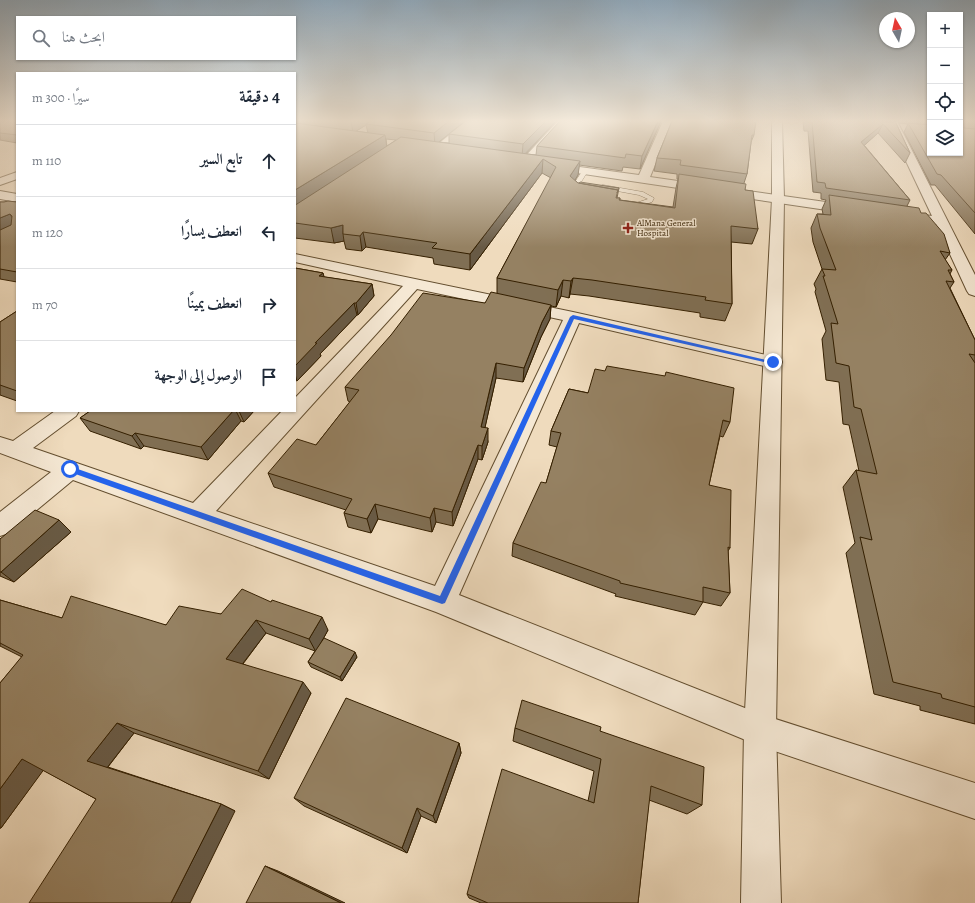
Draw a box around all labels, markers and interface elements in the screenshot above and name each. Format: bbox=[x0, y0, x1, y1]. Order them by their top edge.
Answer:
north arrow bbox=[879, 12, 915, 48]
map controls bbox=[927, 12, 963, 156]
button: + bbox=[927, 12, 963, 48]
search box bbox=[16, 16, 296, 60]
icon: search bbox=[30, 27, 52, 49]
text: ابحث هنا bbox=[62, 27, 105, 47]
button: − bbox=[927, 48, 963, 84]
button: locate bbox=[927, 84, 963, 120]
text: 4 دقيقة bbox=[239, 85, 280, 108]
text: سيرًا · 300 m bbox=[32, 89, 90, 106]
button: layers bbox=[927, 120, 963, 156]
text: تابع السير bbox=[200, 149, 242, 169]
icon: ahead bbox=[258, 150, 280, 172]
text: 110 m bbox=[32, 152, 61, 169]
place label: AlMana General Hospital bbox=[636, 217, 696, 239]
text: انعطف يسارًا bbox=[181, 221, 242, 241]
icon: left bbox=[258, 222, 280, 244]
marker: AlMana General Hospital bbox=[622, 222, 634, 234]
text: 120 m bbox=[32, 224, 63, 241]
text: انعطف يمينًا bbox=[187, 293, 242, 313]
icon: right bbox=[258, 294, 280, 316]
text: 70 m bbox=[32, 296, 58, 313]
route end bbox=[764, 353, 782, 371]
text: الوصول إلى الوجهة bbox=[155, 365, 242, 385]
icon: arrive bbox=[258, 366, 280, 388]
route start bbox=[61, 460, 79, 478]

